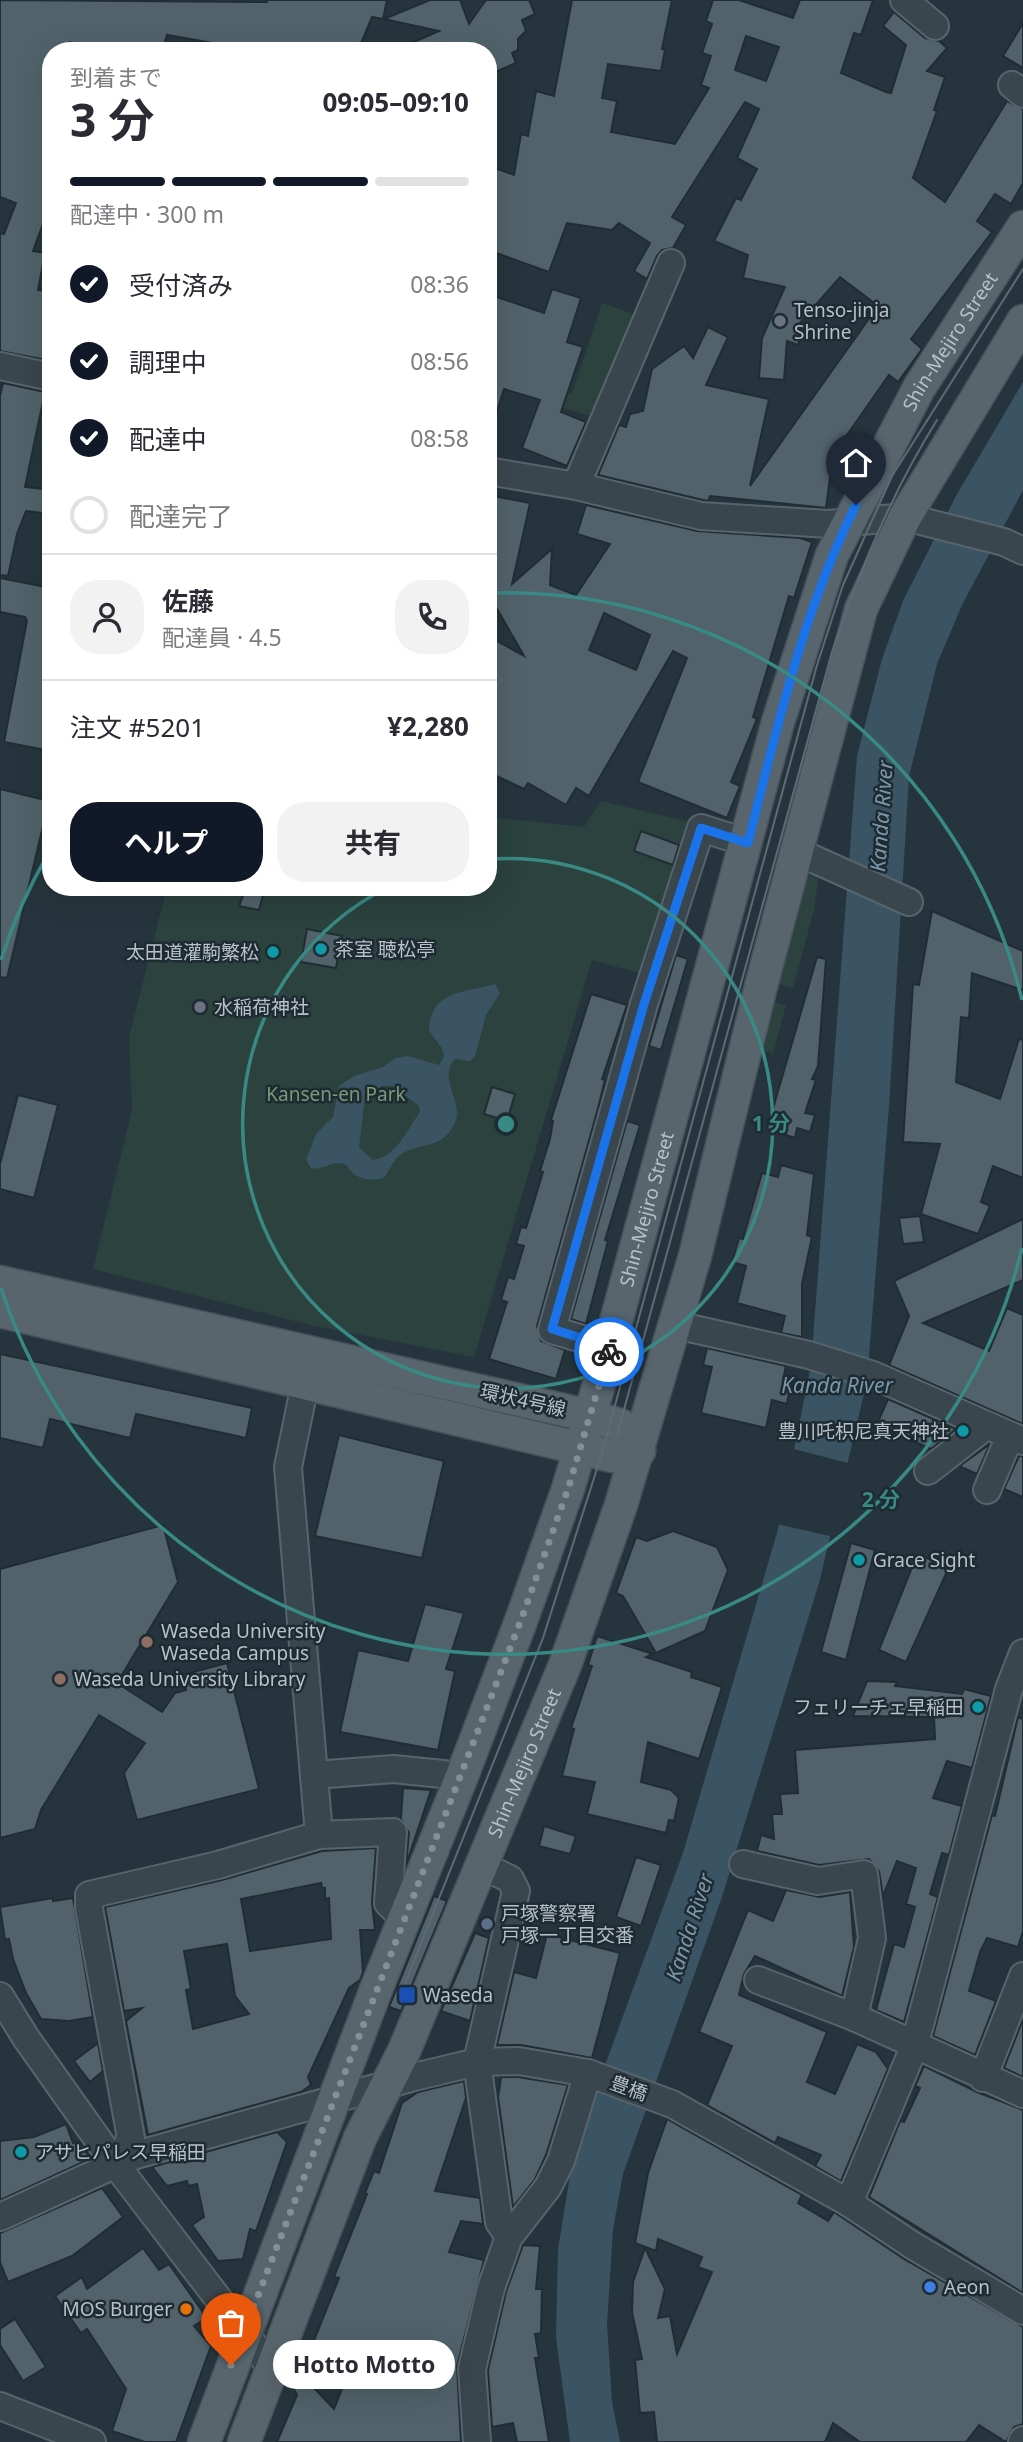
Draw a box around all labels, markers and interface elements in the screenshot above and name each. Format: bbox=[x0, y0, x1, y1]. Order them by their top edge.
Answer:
text: 到着まで bbox=[70, 61, 162, 93]
text: 09:05–09:10 bbox=[322, 84, 469, 120]
text: 3 分 bbox=[70, 88, 154, 150]
text: 配達中 · 300 m bbox=[70, 198, 224, 230]
icon: check bbox=[70, 265, 108, 303]
text: 受付済み bbox=[129, 267, 233, 303]
street label: Shin-Mejiro Street bbox=[896, 267, 1004, 415]
text: 08:36 bbox=[410, 268, 469, 300]
place label: Tenso-jinja Shrine bbox=[794, 297, 890, 345]
marker: Tenso-jinja Shrine bbox=[772, 313, 788, 329]
icon: check bbox=[70, 342, 108, 380]
text: 調理中 bbox=[129, 344, 207, 380]
text: 08:56 bbox=[410, 345, 469, 377]
icon: check bbox=[70, 419, 108, 457]
text: 配達中 bbox=[129, 421, 207, 457]
text: 08:58 bbox=[410, 422, 469, 454]
pin bbox=[826, 433, 886, 505]
icon: home bbox=[837, 444, 875, 482]
text: 配達完了 bbox=[129, 498, 233, 534]
button: person bbox=[70, 580, 144, 654]
button: phone bbox=[395, 580, 469, 654]
text: 佐藤 bbox=[162, 583, 214, 619]
text: 配達員 · 4.5 bbox=[162, 621, 282, 653]
text: ¥2,280 bbox=[387, 708, 469, 744]
text: 注文 #5201 bbox=[70, 709, 205, 745]
water label: Kanda River bbox=[863, 758, 899, 873]
button: ヘルプ bbox=[70, 802, 263, 882]
button: 共有 bbox=[277, 802, 469, 882]
place label: 茶室 聴松亭 bbox=[335, 936, 435, 962]
place label: 太田道灌駒繁松 bbox=[126, 939, 259, 965]
marker: 茶室 聴松亭 bbox=[313, 941, 329, 957]
marker: 太田道灌駒繁松 bbox=[265, 944, 281, 960]
place label: 水稲荷神社 bbox=[214, 994, 309, 1020]
marker: 水稲荷神社 bbox=[192, 999, 208, 1015]
park label: Kansen-en Park bbox=[266, 1081, 406, 1107]
text: 1 分 bbox=[752, 1109, 790, 1137]
centre of rings bbox=[494, 1112, 518, 1136]
street label: Shin-Mejiro Street bbox=[613, 1128, 680, 1290]
courier bbox=[574, 1317, 644, 1387]
icon: bike bbox=[590, 1333, 628, 1371]
water label: Kanda River bbox=[781, 1371, 894, 1399]
street label: 環状4号線 bbox=[478, 1378, 568, 1422]
place label: 豊川吒枳尼真天神社 bbox=[778, 1418, 949, 1444]
marker: 豊川吒枳尼真天神社 bbox=[955, 1423, 971, 1439]
text: 2 分 bbox=[862, 1485, 900, 1513]
place label: Grace Sight bbox=[873, 1547, 975, 1573]
marker: Grace Sight bbox=[851, 1552, 867, 1568]
place label: Waseda University Waseda Campus bbox=[161, 1618, 326, 1666]
marker: Waseda University Waseda Campus bbox=[139, 1634, 155, 1650]
place label: Waseda University Library bbox=[74, 1666, 306, 1692]
marker: Waseda University Library bbox=[52, 1671, 68, 1687]
street label: Shin-Mejiro Street bbox=[481, 1684, 567, 1842]
place label: フェリーチェ早稲田 bbox=[793, 1694, 964, 1720]
marker: フェリーチェ早稲田 bbox=[970, 1699, 986, 1715]
water label: Kanda River bbox=[658, 1868, 720, 1984]
place label: 戸塚警察署 戸塚一丁目交番 bbox=[501, 1900, 634, 1948]
marker: 戸塚警察署 戸塚一丁目交番 bbox=[479, 1916, 495, 1932]
place label: Waseda bbox=[423, 1982, 493, 2008]
marker: Waseda bbox=[397, 1985, 417, 2005]
street label: 豊橋 bbox=[607, 2069, 651, 2107]
place label: アサヒパレス早稲田 bbox=[35, 2139, 206, 2165]
marker: アサヒパレス早稲田 bbox=[13, 2144, 29, 2160]
place label: Aeon bbox=[944, 2274, 990, 2300]
marker: Aeon bbox=[922, 2279, 938, 2295]
pin bbox=[201, 2293, 261, 2365]
place label: MOS Burger bbox=[63, 2296, 172, 2322]
marker: MOS Burger bbox=[178, 2301, 194, 2317]
icon: bag bbox=[212, 2304, 250, 2342]
callout: Hotto Motto bbox=[273, 2340, 455, 2390]
text: Hotto Motto bbox=[293, 2348, 435, 2380]

